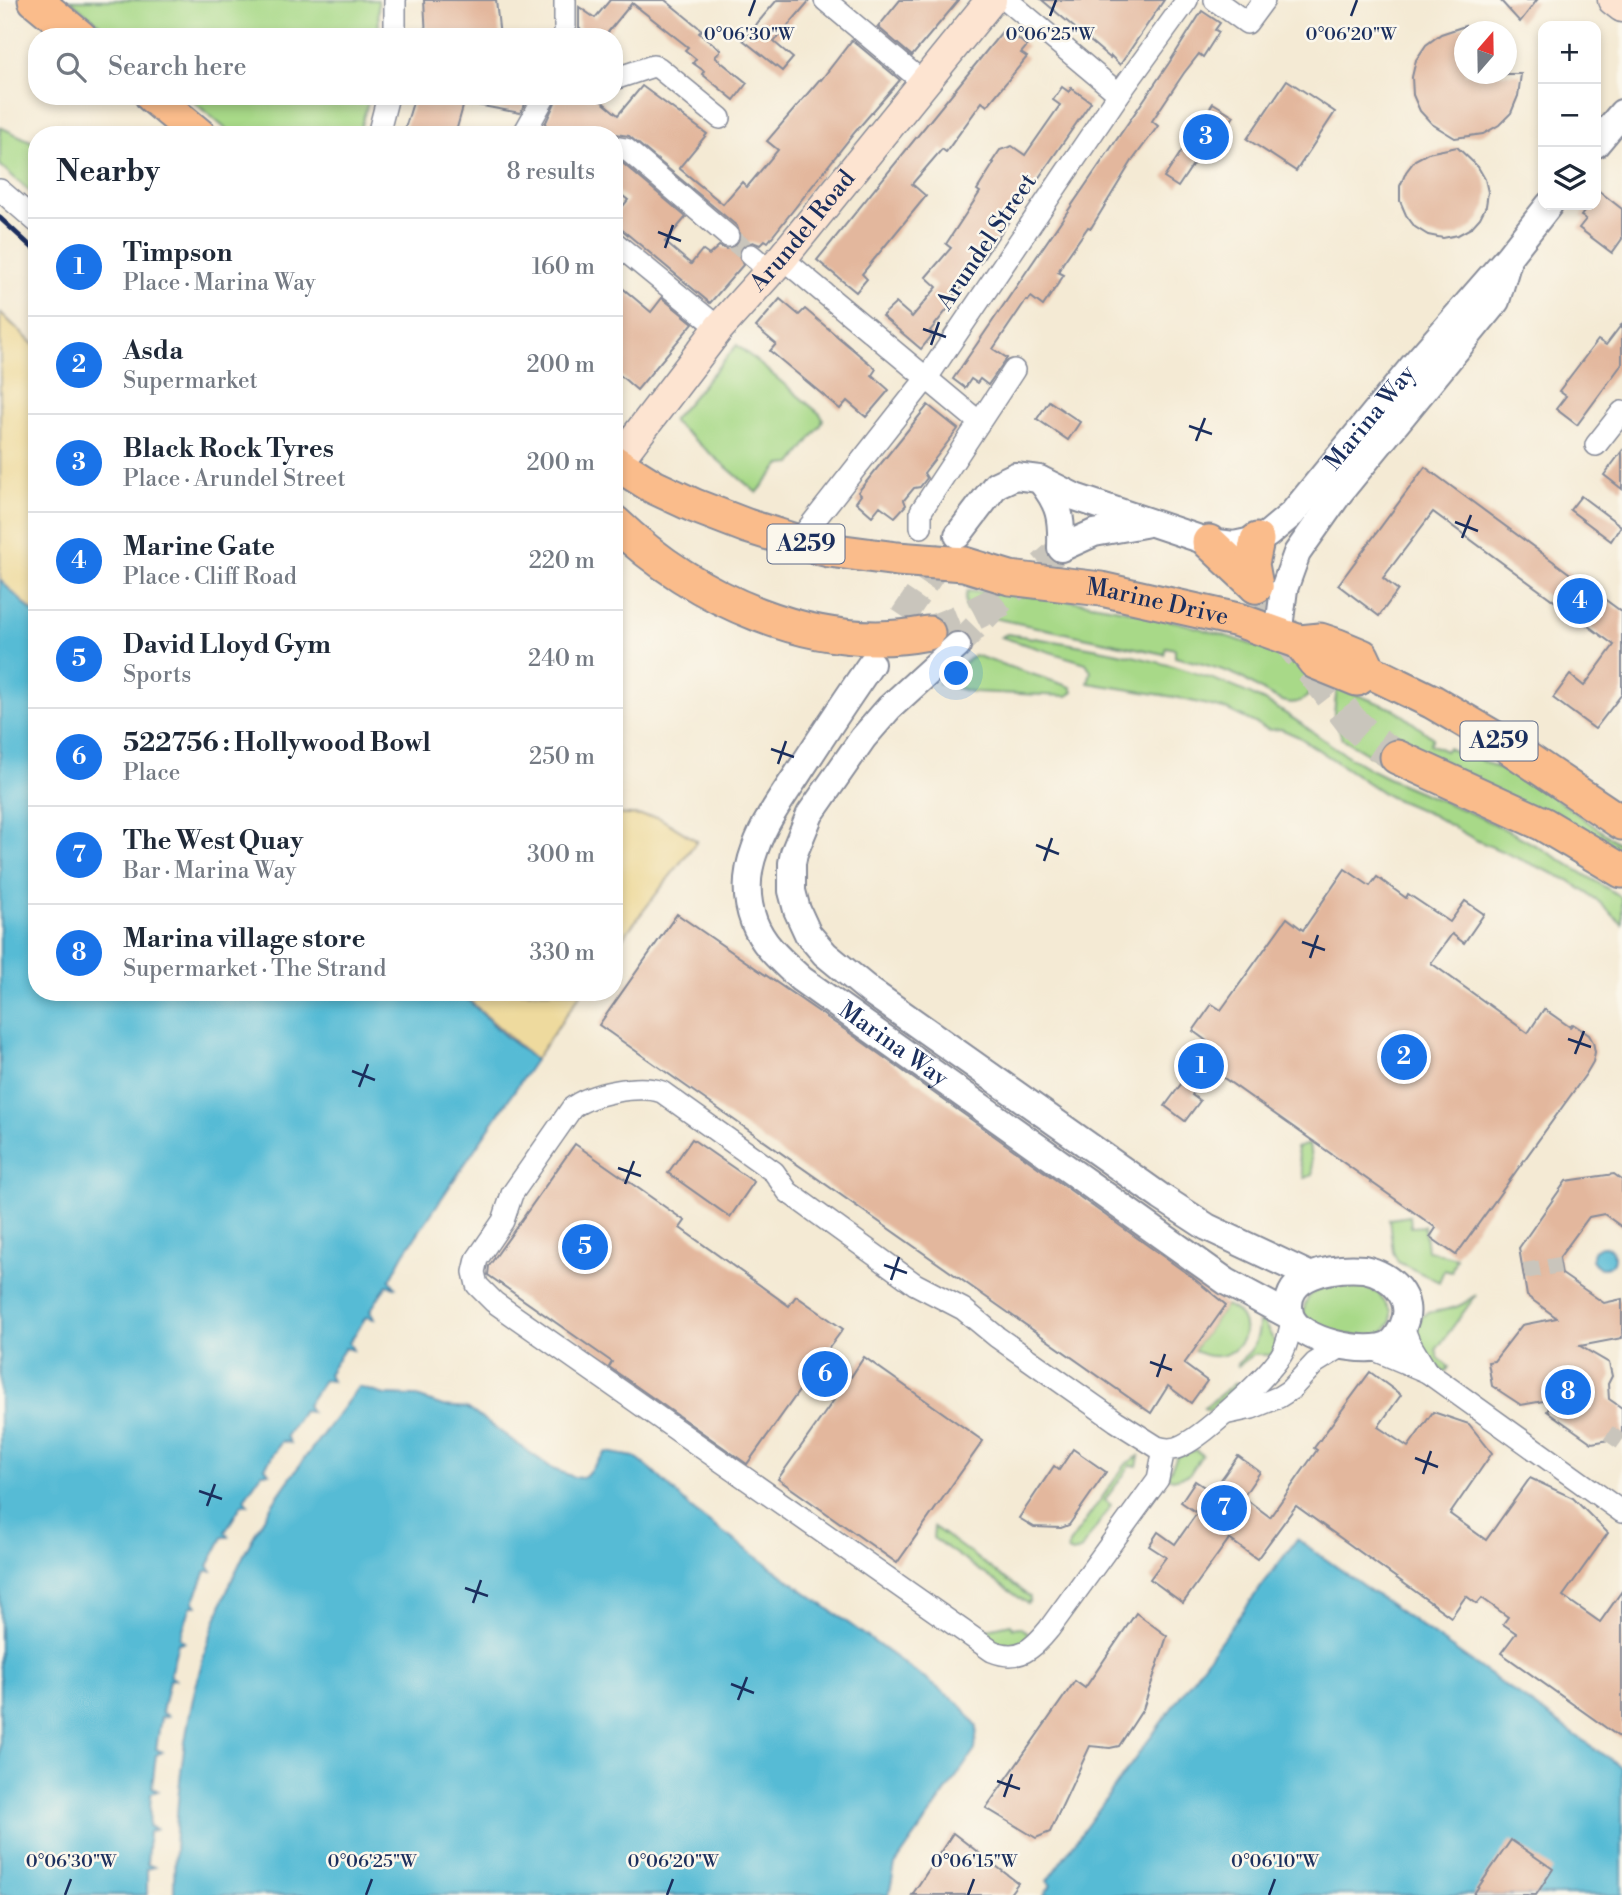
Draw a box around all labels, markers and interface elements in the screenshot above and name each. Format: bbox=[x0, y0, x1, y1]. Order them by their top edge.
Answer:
north arrow bbox=[1454, 21, 1517, 84]
map controls bbox=[1538, 21, 1601, 210]
button: + bbox=[1538, 21, 1601, 84]
text: 0°06'30"W bbox=[704, 23, 795, 46]
text: 0°06'25"W bbox=[1006, 23, 1095, 46]
text: 0°06'20"W bbox=[1306, 23, 1397, 46]
search box bbox=[28, 28, 623, 105]
icon: search bbox=[52, 48, 90, 86]
text: Search here bbox=[108, 51, 247, 83]
button: − bbox=[1538, 84, 1601, 147]
pin: 3 bbox=[1183, 111, 1229, 163]
button: layers bbox=[1538, 147, 1601, 210]
text: Nearby bbox=[56, 153, 160, 191]
text: 8 results bbox=[507, 158, 595, 186]
street label: Arundel Road bbox=[743, 164, 862, 299]
street label: Arundel Street bbox=[930, 168, 1044, 317]
text: Timpson bbox=[123, 237, 232, 269]
text: 1 bbox=[73, 253, 85, 281]
text: 160 m bbox=[532, 253, 595, 281]
text: Place · Marina Way bbox=[123, 269, 316, 297]
text: Asda bbox=[123, 335, 183, 367]
text: 2 bbox=[72, 351, 86, 379]
text: 200 m bbox=[527, 351, 595, 379]
street label: Marina Way bbox=[1319, 359, 1423, 477]
text: Supermarket bbox=[123, 367, 258, 395]
text: Black Rock Tyres bbox=[123, 433, 334, 465]
text: 3 bbox=[72, 449, 86, 477]
text: 200 m bbox=[527, 449, 595, 477]
text: Place · Arundel Street bbox=[123, 465, 346, 493]
road number: A259 bbox=[768, 524, 844, 564]
text: Marine Gate bbox=[123, 531, 275, 563]
text: 4 bbox=[71, 547, 87, 575]
text: 220 m bbox=[529, 547, 595, 575]
text: Place · Cliff Road bbox=[123, 563, 297, 591]
street label: Marine Drive bbox=[1085, 572, 1231, 632]
pin: 4 bbox=[1557, 575, 1603, 627]
text: David Lloyd Gym bbox=[123, 629, 331, 661]
text: 5 bbox=[72, 645, 86, 673]
text: 240 m bbox=[528, 645, 595, 673]
your location bbox=[939, 656, 973, 690]
text: Sports bbox=[123, 661, 191, 689]
road number: A259 bbox=[1460, 722, 1538, 761]
text: 522756 : Hollywood Bowl bbox=[123, 727, 431, 759]
text: 6 bbox=[72, 743, 86, 771]
text: 250 m bbox=[529, 743, 595, 771]
text: Place bbox=[123, 759, 180, 787]
text: The West Quay bbox=[123, 825, 303, 857]
text: 7 bbox=[72, 841, 86, 869]
text: 300 m bbox=[527, 841, 595, 869]
text: Bar · Marina Way bbox=[123, 857, 296, 885]
text: Marina village store bbox=[123, 923, 365, 955]
text: 8 bbox=[72, 939, 86, 967]
text: 330 m bbox=[529, 939, 595, 967]
text: Supermarket · The Strand bbox=[123, 955, 386, 983]
street label: Marina Way bbox=[833, 995, 954, 1094]
pin: 2 bbox=[1381, 1031, 1427, 1083]
pin: 1 bbox=[1178, 1040, 1224, 1092]
pin: 5 bbox=[562, 1221, 608, 1273]
pin: 6 bbox=[802, 1348, 848, 1400]
pin: 8 bbox=[1545, 1366, 1591, 1418]
pin: 7 bbox=[1201, 1482, 1247, 1534]
text: 0°06'30"W bbox=[26, 1850, 117, 1873]
text: 0°06'25"W bbox=[328, 1850, 417, 1873]
text: 0°06'20"W bbox=[628, 1850, 719, 1873]
text: 0°06'15"W bbox=[931, 1850, 1018, 1873]
text: 0°06'10"W bbox=[1231, 1850, 1320, 1873]

